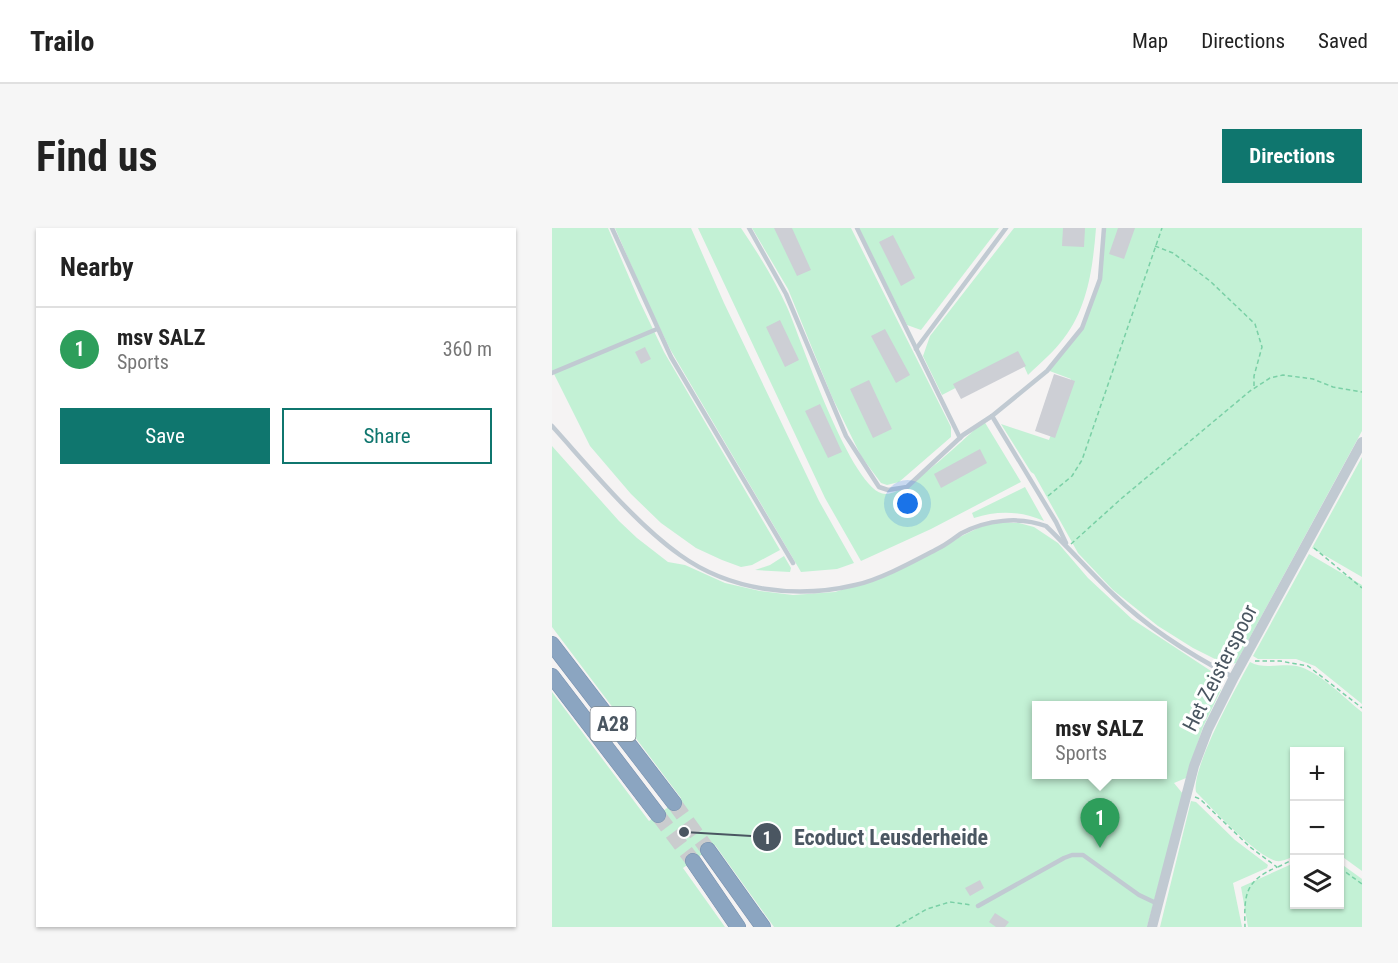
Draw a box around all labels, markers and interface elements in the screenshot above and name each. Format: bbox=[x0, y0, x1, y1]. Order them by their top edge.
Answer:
text: Trailo bbox=[30, 25, 94, 58]
text: Map bbox=[1132, 29, 1168, 53]
text: Directions bbox=[1201, 29, 1285, 53]
text: Saved bbox=[1318, 29, 1368, 53]
button: Directions bbox=[1222, 129, 1362, 183]
text: Find us bbox=[36, 132, 157, 181]
text: Nearby bbox=[60, 252, 134, 282]
text: msv SALZ bbox=[117, 325, 205, 350]
text: 1 bbox=[74, 337, 85, 361]
text: 360 m bbox=[443, 337, 492, 361]
text: Sports bbox=[117, 350, 169, 374]
button: Save bbox=[60, 408, 270, 464]
button: Share bbox=[282, 408, 492, 464]
your location bbox=[893, 489, 922, 518]
street label: Het Zeisterspoor bbox=[1178, 601, 1262, 735]
popup bbox=[1032, 701, 1167, 779]
road number: A28 bbox=[590, 707, 636, 741]
text: msv SALZ bbox=[1055, 716, 1144, 741]
text: Sports bbox=[1055, 741, 1107, 765]
map controls bbox=[1290, 747, 1344, 909]
button: + bbox=[1290, 747, 1344, 801]
pin: 1 bbox=[1080, 798, 1120, 848]
button: − bbox=[1290, 801, 1344, 855]
callout: Ecoduct Leusderheide bbox=[752, 817, 1001, 857]
text: Ecoduct Leusderheide bbox=[794, 825, 988, 850]
text: 1 bbox=[762, 827, 772, 848]
button: layers bbox=[1290, 855, 1344, 909]

